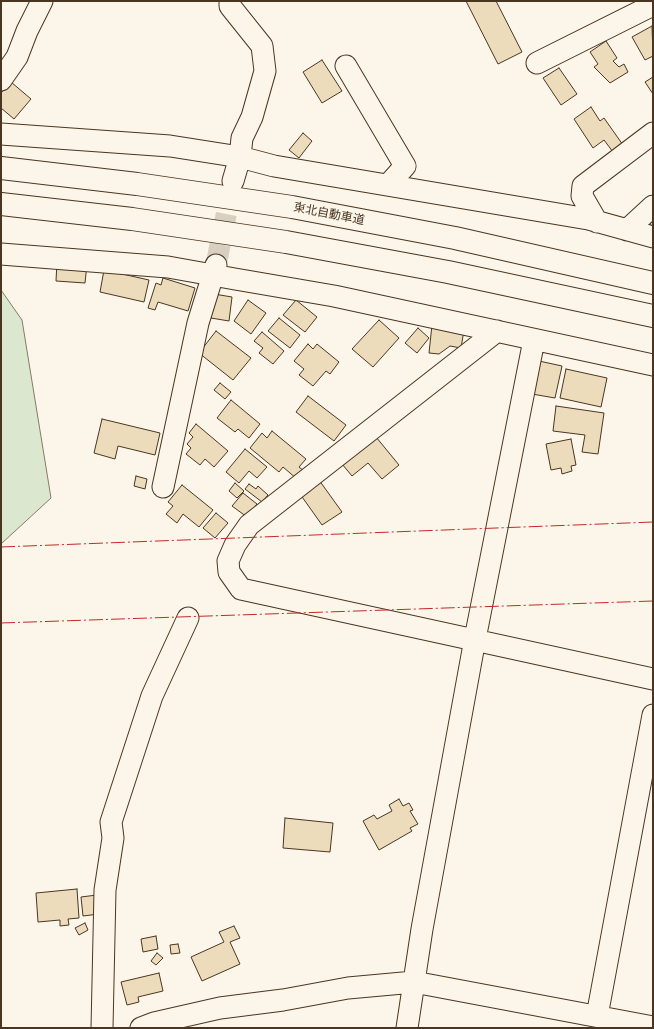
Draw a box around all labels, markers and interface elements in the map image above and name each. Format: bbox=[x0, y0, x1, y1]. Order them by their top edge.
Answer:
street label: 東北自動車道 bbox=[292, 200, 366, 228]

